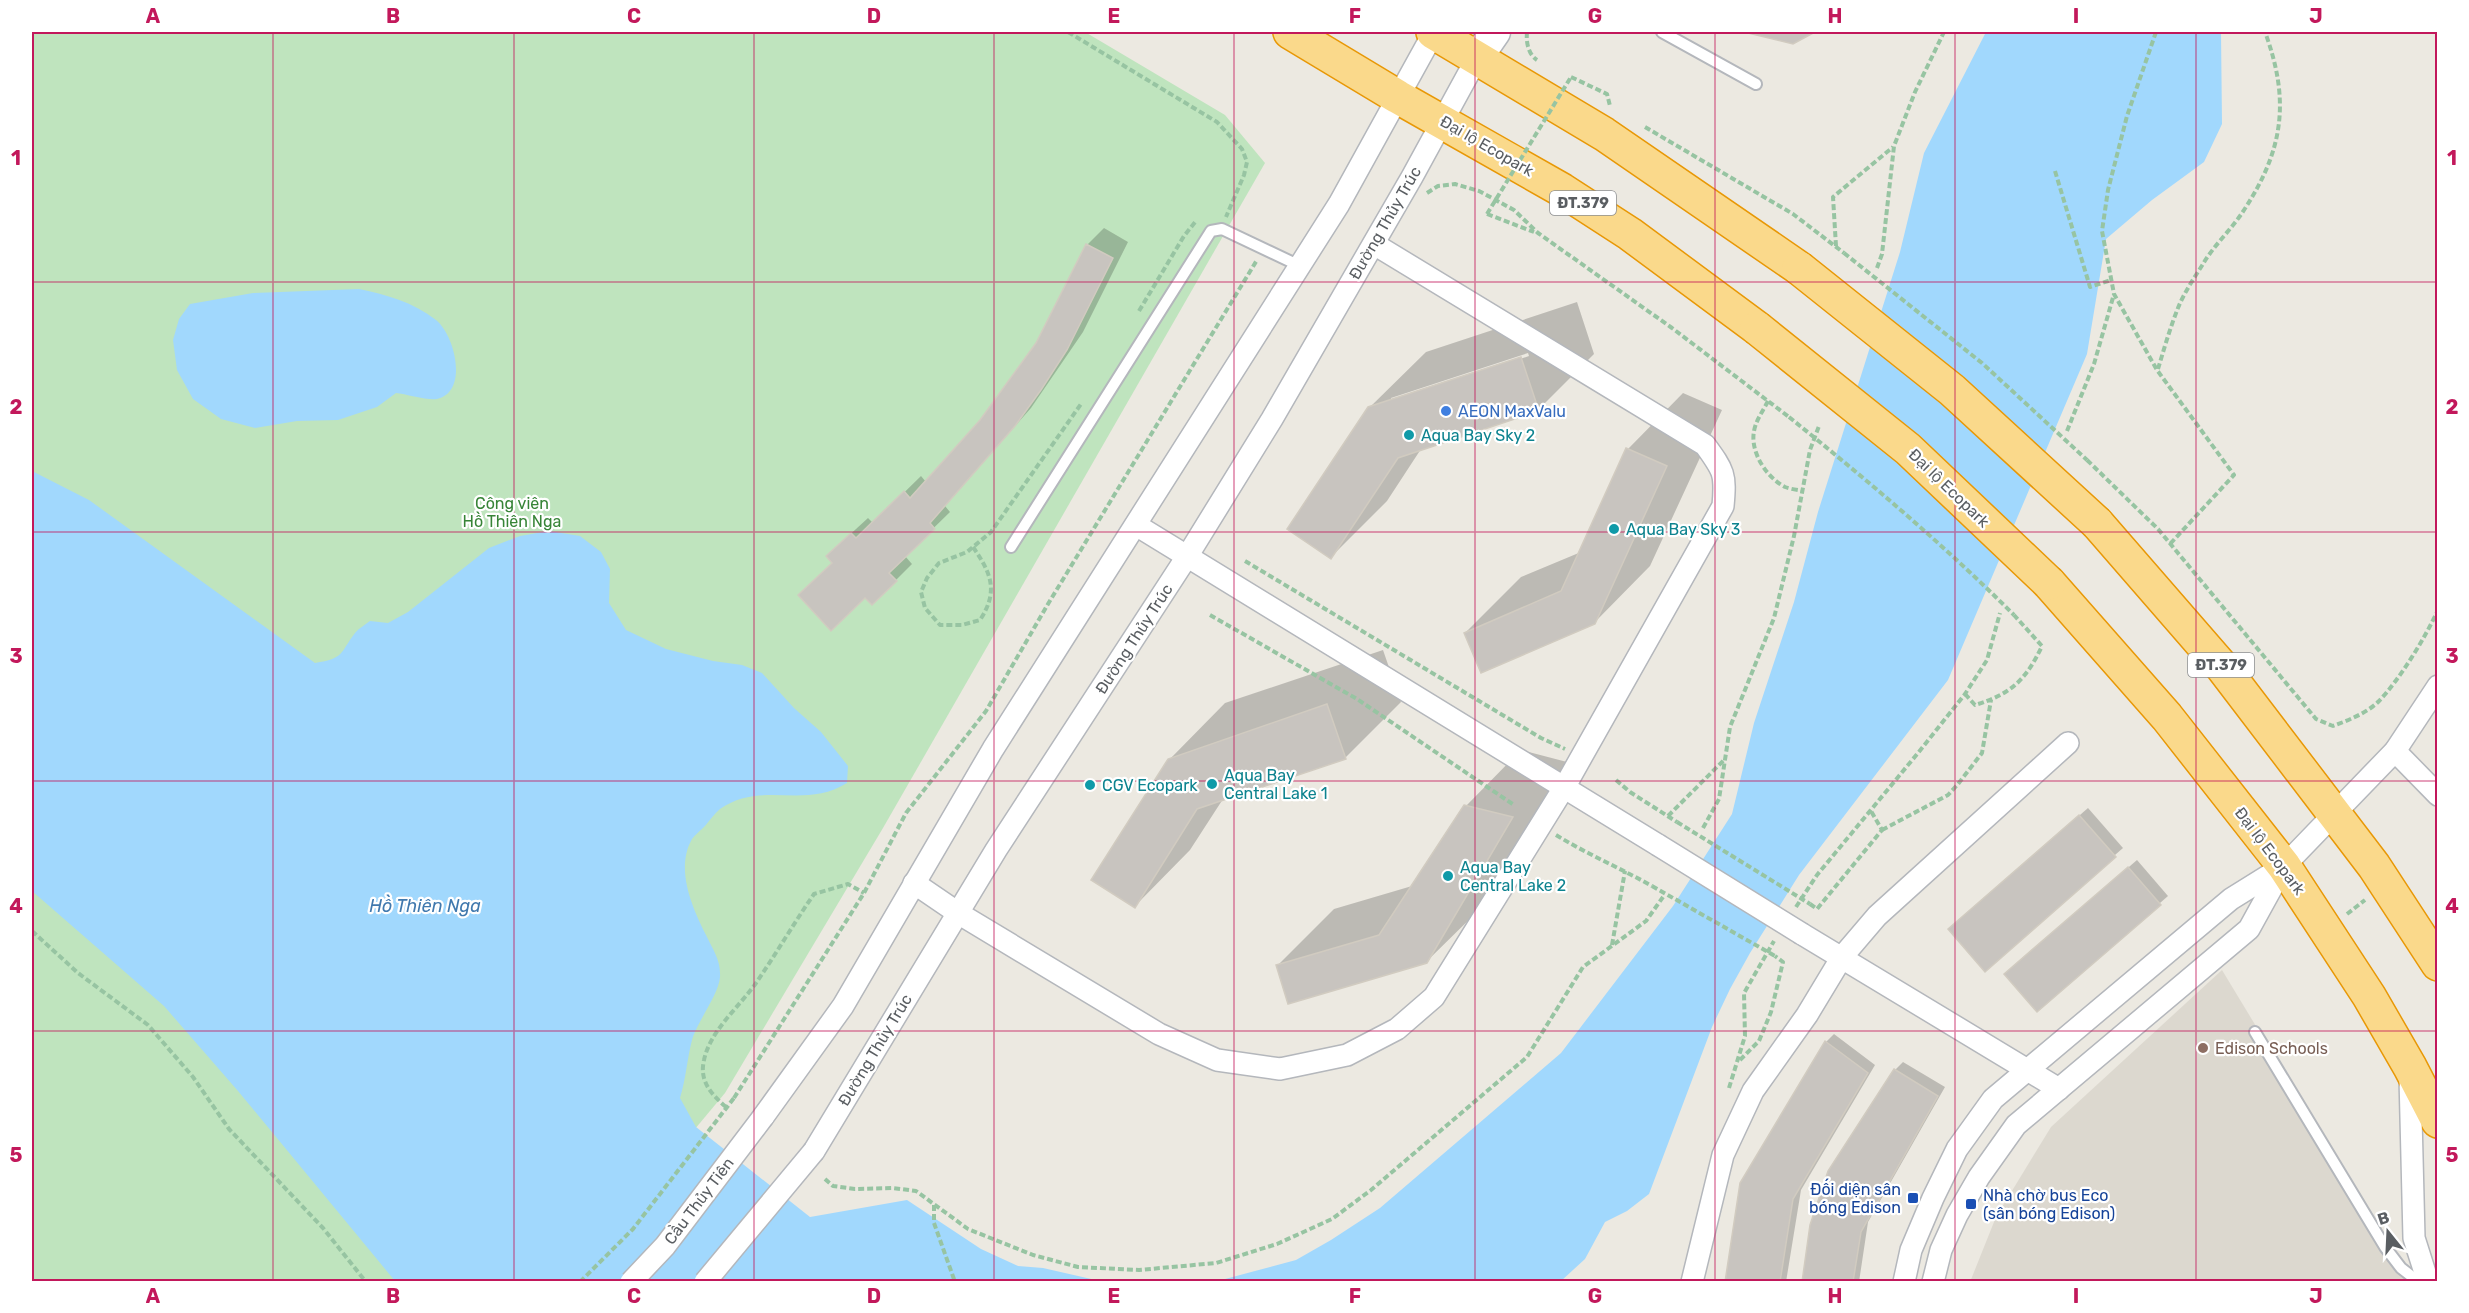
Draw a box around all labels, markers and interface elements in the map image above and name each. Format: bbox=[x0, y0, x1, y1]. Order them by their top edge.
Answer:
text: A bbox=[146, 4, 161, 28]
text: B bbox=[386, 4, 400, 28]
text: C bbox=[627, 4, 641, 28]
text: D bbox=[867, 4, 881, 28]
text: E bbox=[1108, 4, 1120, 28]
text: F bbox=[1349, 4, 1361, 28]
text: G bbox=[1588, 4, 1602, 28]
text: H bbox=[1828, 4, 1842, 28]
text: I bbox=[2073, 4, 2079, 28]
text: J bbox=[2309, 4, 2323, 28]
street label: Đại lộ Ecopark bbox=[1437, 112, 1538, 181]
text: 1 bbox=[11, 146, 21, 170]
text: 1 bbox=[2447, 146, 2457, 170]
street label: Đường Thủy Trúc bbox=[1345, 163, 1425, 283]
road number: ĐT.379 bbox=[1550, 191, 1616, 215]
text: 2 bbox=[10, 395, 23, 419]
text: 2 bbox=[2446, 395, 2459, 419]
place label: AEON MaxValu bbox=[1458, 402, 1566, 421]
marker: AEON MaxValu bbox=[1439, 404, 1453, 418]
place label: Aqua Bay Sky 2 bbox=[1421, 426, 1535, 445]
marker: Aqua Bay Sky 2 bbox=[1402, 428, 1416, 442]
street label: Đại lộ Ecopark bbox=[1905, 445, 1994, 532]
park label: Công viên Hồ Thiên Nga bbox=[463, 494, 561, 531]
place label: Aqua Bay Sky 3 bbox=[1626, 520, 1740, 539]
marker: Aqua Bay Sky 3 bbox=[1607, 522, 1621, 536]
street label: Đường Thủy Trúc bbox=[1091, 580, 1177, 697]
text: 3 bbox=[9, 644, 23, 668]
text: 3 bbox=[2445, 644, 2459, 668]
road number: ĐT.379 bbox=[2188, 653, 2254, 677]
place label: Aqua Bay Central Lake 1 bbox=[1224, 766, 1327, 803]
place label: CGV Ecopark bbox=[1102, 776, 1198, 795]
marker: Aqua Bay Central Lake 1 bbox=[1205, 777, 1219, 791]
marker: CGV Ecopark bbox=[1083, 778, 1097, 792]
street label: Đại lộ Ecopark bbox=[2231, 803, 2310, 899]
place label: Aqua Bay Central Lake 2 bbox=[1460, 858, 1566, 895]
marker: Aqua Bay Central Lake 2 bbox=[1441, 869, 1455, 883]
text: 4 bbox=[9, 894, 23, 918]
water label: Hồ Thiên Nga bbox=[369, 894, 481, 917]
text: 4 bbox=[2445, 894, 2459, 918]
street label: Đường Thủy Trúc bbox=[834, 990, 916, 1109]
place label: Edison Schools bbox=[2215, 1039, 2328, 1058]
marker: Edison Schools bbox=[2196, 1041, 2210, 1055]
text: 5 bbox=[10, 1143, 23, 1167]
text: 5 bbox=[2446, 1143, 2459, 1167]
street label: Cầu Thủy Tiên bbox=[659, 1153, 738, 1248]
place label: Đối diện sân bóng Edison bbox=[1809, 1178, 1901, 1217]
place label: Nhà chờ bus Eco (sân bóng Edison) bbox=[1983, 1186, 2115, 1223]
marker: Đối diện sân bóng Edison bbox=[1906, 1191, 1920, 1205]
marker: Nhà chờ bus Eco (sân bóng Edison) bbox=[1964, 1197, 1978, 1211]
north arrow bbox=[2358, 1202, 2418, 1262]
text: B bbox=[2375, 1207, 2392, 1229]
text: A bbox=[146, 1284, 161, 1308]
text: B bbox=[386, 1284, 400, 1308]
text: C bbox=[627, 1284, 641, 1308]
text: D bbox=[867, 1284, 881, 1308]
text: E bbox=[1108, 1284, 1120, 1308]
text: F bbox=[1349, 1284, 1361, 1308]
text: G bbox=[1588, 1284, 1602, 1308]
text: H bbox=[1828, 1284, 1842, 1308]
text: I bbox=[2073, 1284, 2079, 1308]
text: J bbox=[2309, 1284, 2323, 1308]

